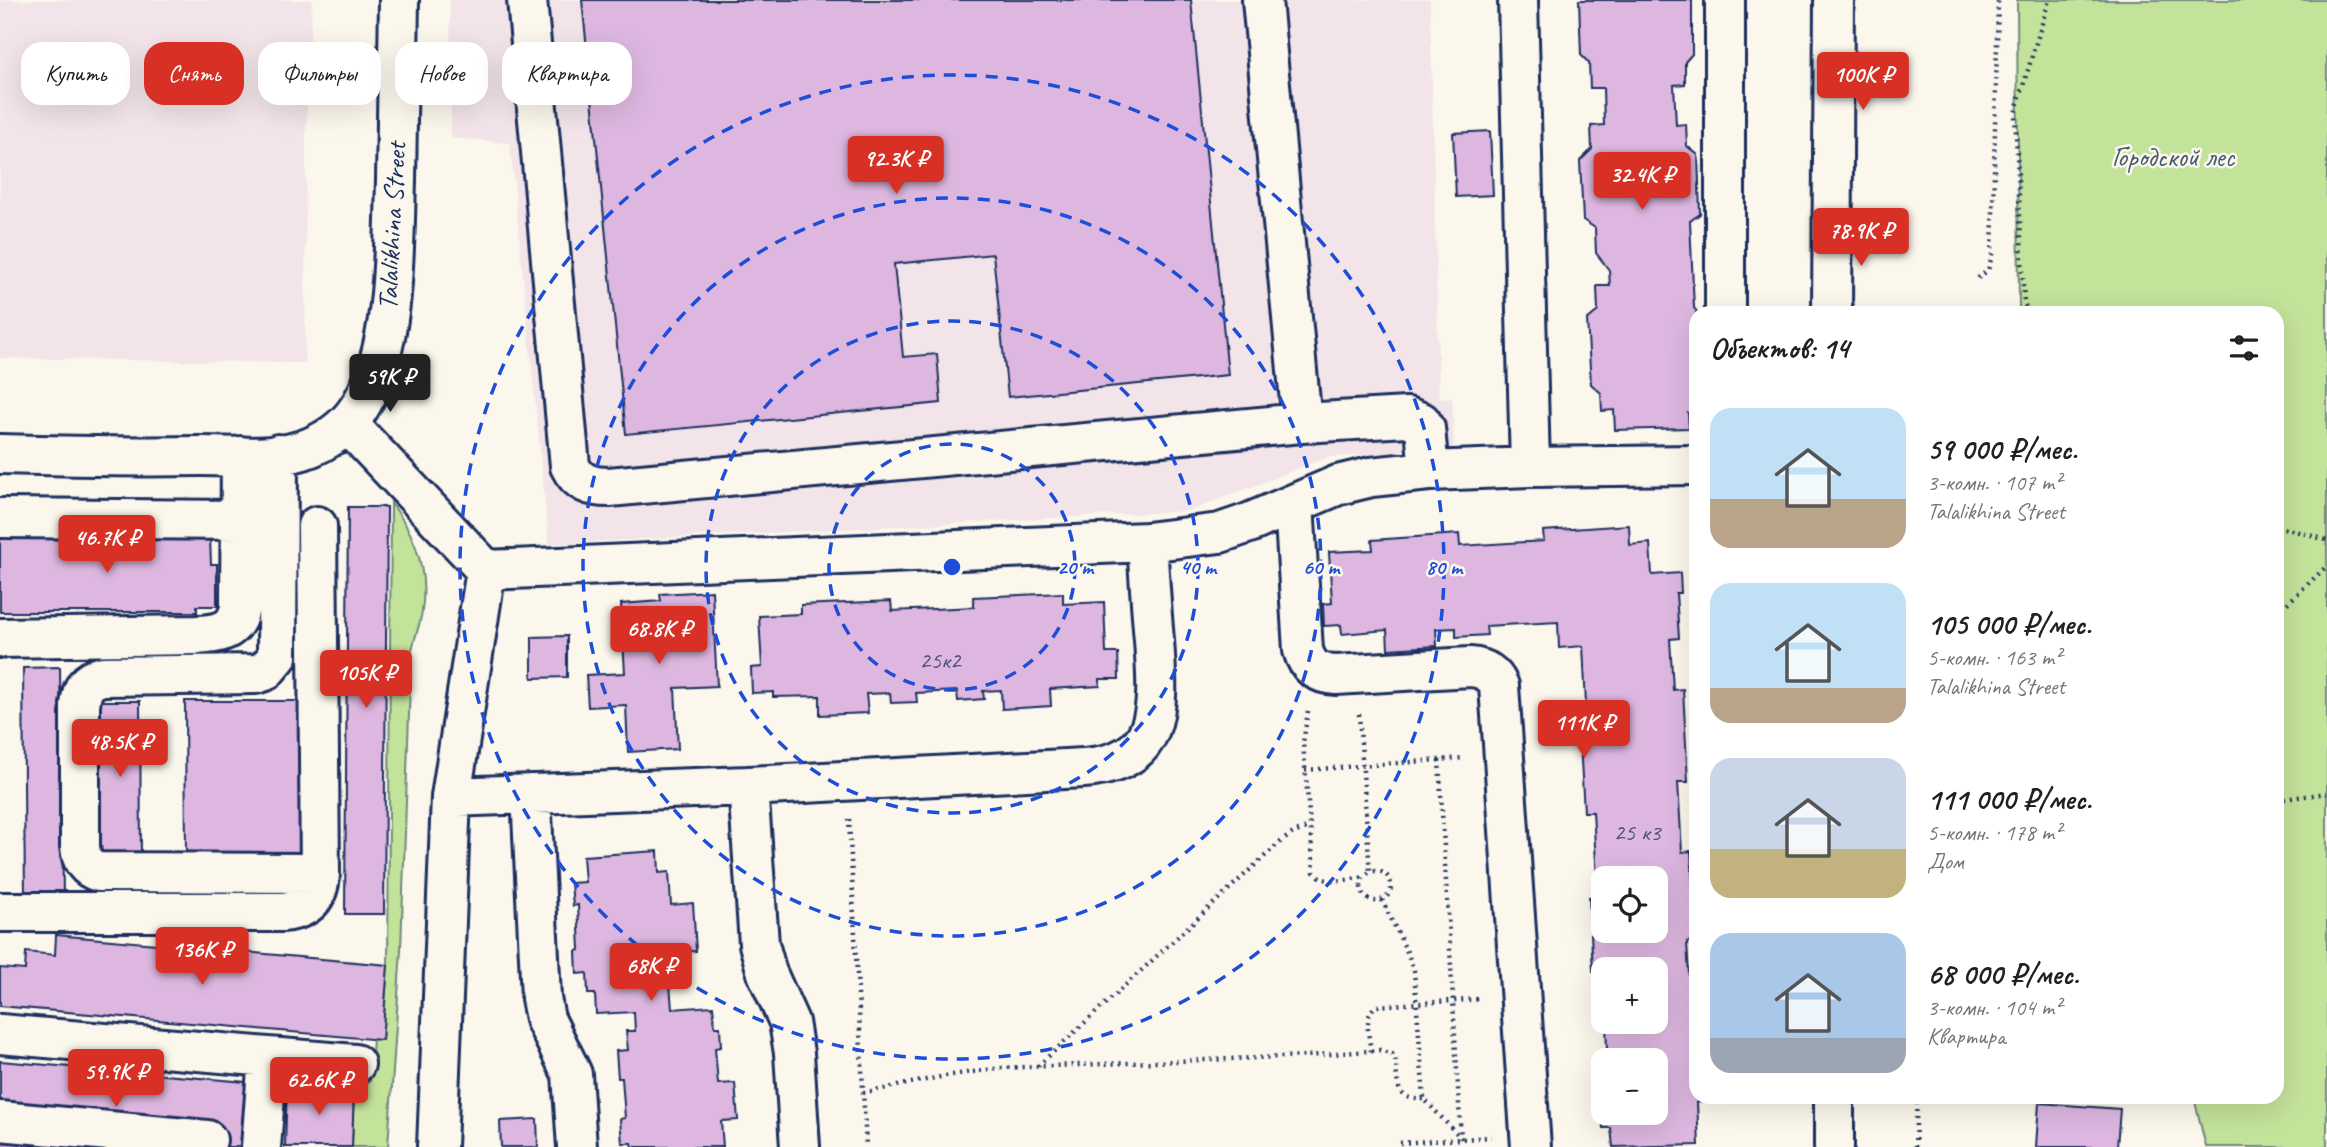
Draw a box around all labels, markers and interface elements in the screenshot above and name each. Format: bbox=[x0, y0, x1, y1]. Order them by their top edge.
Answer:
chip: Купить bbox=[21, 42, 130, 105]
chip: Снять bbox=[144, 42, 244, 105]
chip: Фильтры bbox=[258, 42, 381, 105]
chip: Новое bbox=[395, 42, 488, 105]
chip: Квартира bbox=[502, 42, 632, 105]
pin: 100K ₽ bbox=[1806, 52, 1920, 112]
text: 100K ₽ bbox=[1833, 60, 1893, 89]
pin: 92.3K ₽ bbox=[831, 136, 961, 196]
street label: Talalikhina Street bbox=[370, 139, 414, 311]
park label: Городской лес bbox=[2112, 139, 2235, 174]
text: 92.3K ₽ bbox=[864, 144, 928, 173]
pin: 32.4K ₽ bbox=[1577, 152, 1707, 212]
text: 32.4K ₽ bbox=[1610, 160, 1674, 189]
pin: 78.9K ₽ bbox=[1796, 208, 1926, 268]
text: 78.9K ₽ bbox=[1829, 216, 1893, 245]
text: Объектов: 14 bbox=[1710, 329, 1849, 367]
icon: filters bbox=[2225, 329, 2263, 367]
pin: 59K ₽ bbox=[341, 354, 439, 414]
text: 59K ₽ bbox=[365, 362, 415, 391]
text: 59 000 ₽/мес. bbox=[1927, 430, 2077, 468]
icon: home bbox=[1766, 436, 1850, 520]
text: 3-комн. · 107 m² bbox=[1927, 468, 2061, 497]
text: Talalikhina Street bbox=[1927, 497, 2065, 526]
pin: 46.7K ₽ bbox=[42, 516, 172, 575]
text: 46.7K ₽ bbox=[74, 523, 140, 552]
text: 20 m bbox=[1057, 554, 1095, 580]
text: 40 m bbox=[1180, 554, 1218, 580]
text: 60 m bbox=[1303, 554, 1341, 580]
text: 80 m bbox=[1426, 554, 1464, 580]
centre of rings bbox=[940, 555, 964, 579]
text: 105 000 ₽/мес. bbox=[1927, 605, 2091, 643]
pin: 68.8K ₽ bbox=[594, 606, 724, 666]
icon: home bbox=[1766, 611, 1850, 695]
text: 68.8K ₽ bbox=[626, 614, 692, 643]
text: 5-комн. · 163 m² bbox=[1927, 643, 2061, 672]
house number: 25к2 bbox=[919, 645, 963, 675]
pin: 105K ₽ bbox=[309, 650, 423, 710]
text: 105K ₽ bbox=[336, 658, 396, 687]
text: Talalikhina Street bbox=[1927, 672, 2065, 701]
pin: 111K ₽ bbox=[1527, 700, 1641, 760]
text: 111K ₽ bbox=[1554, 708, 1614, 737]
pin: 48.5K ₽ bbox=[55, 720, 185, 779]
text: 48.5K ₽ bbox=[88, 727, 152, 756]
text: 111 000 ₽/мес. bbox=[1927, 780, 2092, 818]
icon: home bbox=[1766, 786, 1850, 870]
house number: 25 к3 bbox=[1613, 817, 1663, 847]
text: 5-комн. · 178 m² bbox=[1927, 818, 2061, 847]
text: Дом bbox=[1927, 847, 1964, 876]
map controls bbox=[1591, 866, 1668, 1125]
button: locate bbox=[1591, 866, 1668, 943]
pin: 136K ₽ bbox=[145, 928, 259, 987]
text: 136K ₽ bbox=[172, 935, 232, 964]
pin: 68K ₽ bbox=[602, 944, 700, 1003]
text: 68K ₽ bbox=[626, 951, 676, 980]
text: 68 000 ₽/мес. bbox=[1927, 955, 2079, 993]
button: + bbox=[1591, 957, 1668, 1034]
icon: home bbox=[1766, 961, 1850, 1045]
text: 3-комн. · 104 m² bbox=[1927, 993, 2061, 1022]
text: Квартира bbox=[1927, 1022, 2005, 1051]
button: − bbox=[1591, 1048, 1668, 1125]
pin: 59.9K ₽ bbox=[51, 1050, 181, 1109]
text: 59.9K ₽ bbox=[84, 1057, 148, 1086]
pin: 62.6K ₽ bbox=[254, 1058, 384, 1117]
text: 62.6K ₽ bbox=[286, 1065, 352, 1094]

